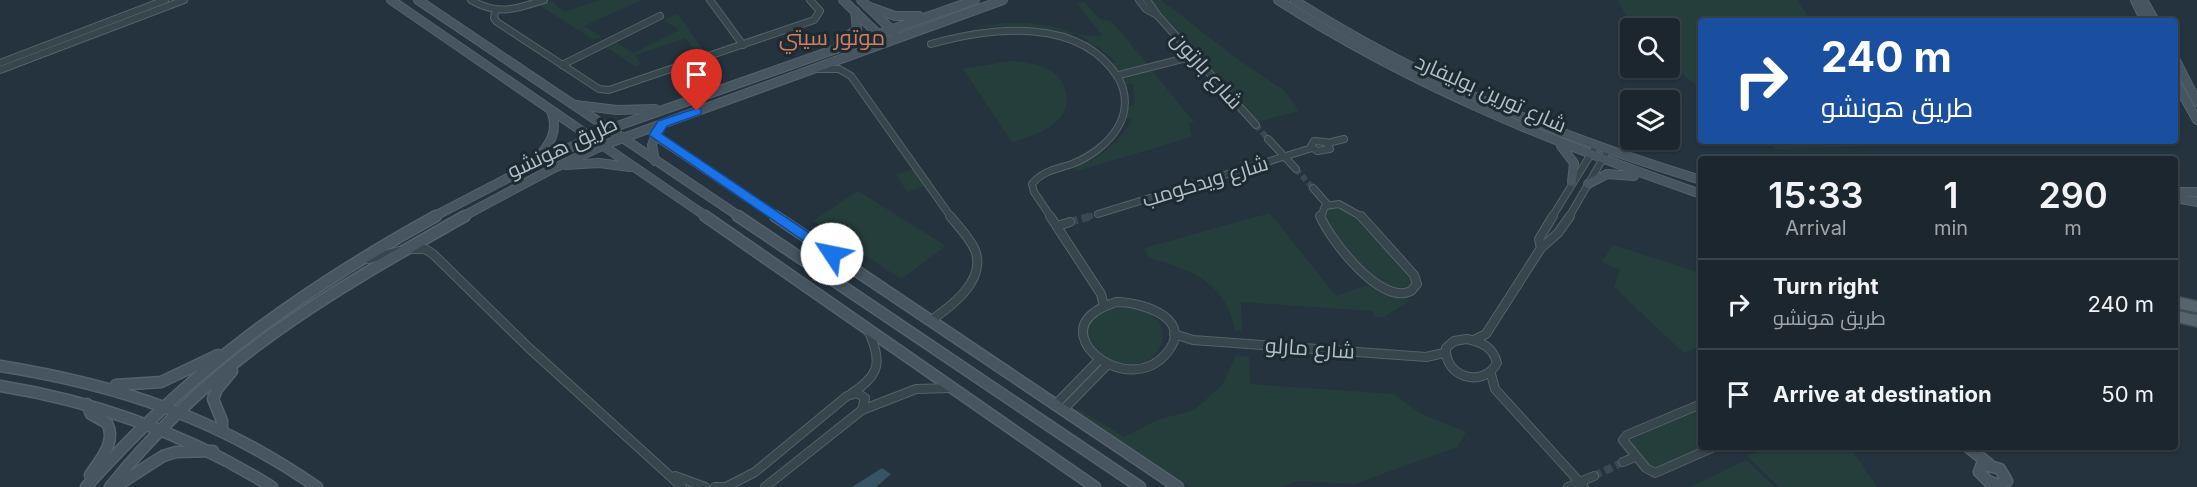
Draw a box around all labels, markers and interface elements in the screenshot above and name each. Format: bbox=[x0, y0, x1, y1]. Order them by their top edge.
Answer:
map controls bbox=[1620, 18, 1680, 150]
button: search bbox=[1620, 18, 1680, 78]
district label: موتور سيتي bbox=[779, 24, 885, 54]
street label: شارع بارتون bbox=[1164, 26, 1248, 115]
text: 240 m bbox=[1821, 31, 1952, 82]
icon: right bbox=[1722, 42, 1800, 120]
street label: شارع تورين بوليفارد bbox=[1411, 48, 1570, 139]
pin bbox=[671, 49, 722, 111]
icon: arrive bbox=[680, 58, 713, 91]
button: layers bbox=[1620, 90, 1680, 150]
text: طريق هونشو bbox=[1821, 91, 1973, 124]
street label: طريق هونشو bbox=[503, 111, 621, 184]
street label: شارع ويدكومب bbox=[1139, 150, 1272, 214]
text: 15:33 bbox=[1768, 173, 1864, 217]
text: 1 bbox=[1943, 173, 1959, 217]
text: 290 bbox=[2038, 173, 2108, 217]
text: Arrival bbox=[1785, 216, 1847, 240]
text: min bbox=[1934, 216, 1968, 240]
text: m bbox=[2064, 216, 2082, 240]
position arrow bbox=[800, 222, 864, 286]
text: Turn right bbox=[1773, 273, 1879, 299]
icon: right bbox=[1722, 288, 1755, 321]
text: 240 m bbox=[2087, 291, 2154, 317]
text: طريق هونشو bbox=[1773, 306, 1886, 330]
street label: شارع مارلو bbox=[1264, 332, 1356, 366]
icon: arrive bbox=[1722, 378, 1755, 411]
text: Arrive at destination bbox=[1773, 381, 1992, 407]
text: 50 m bbox=[2101, 381, 2154, 407]

